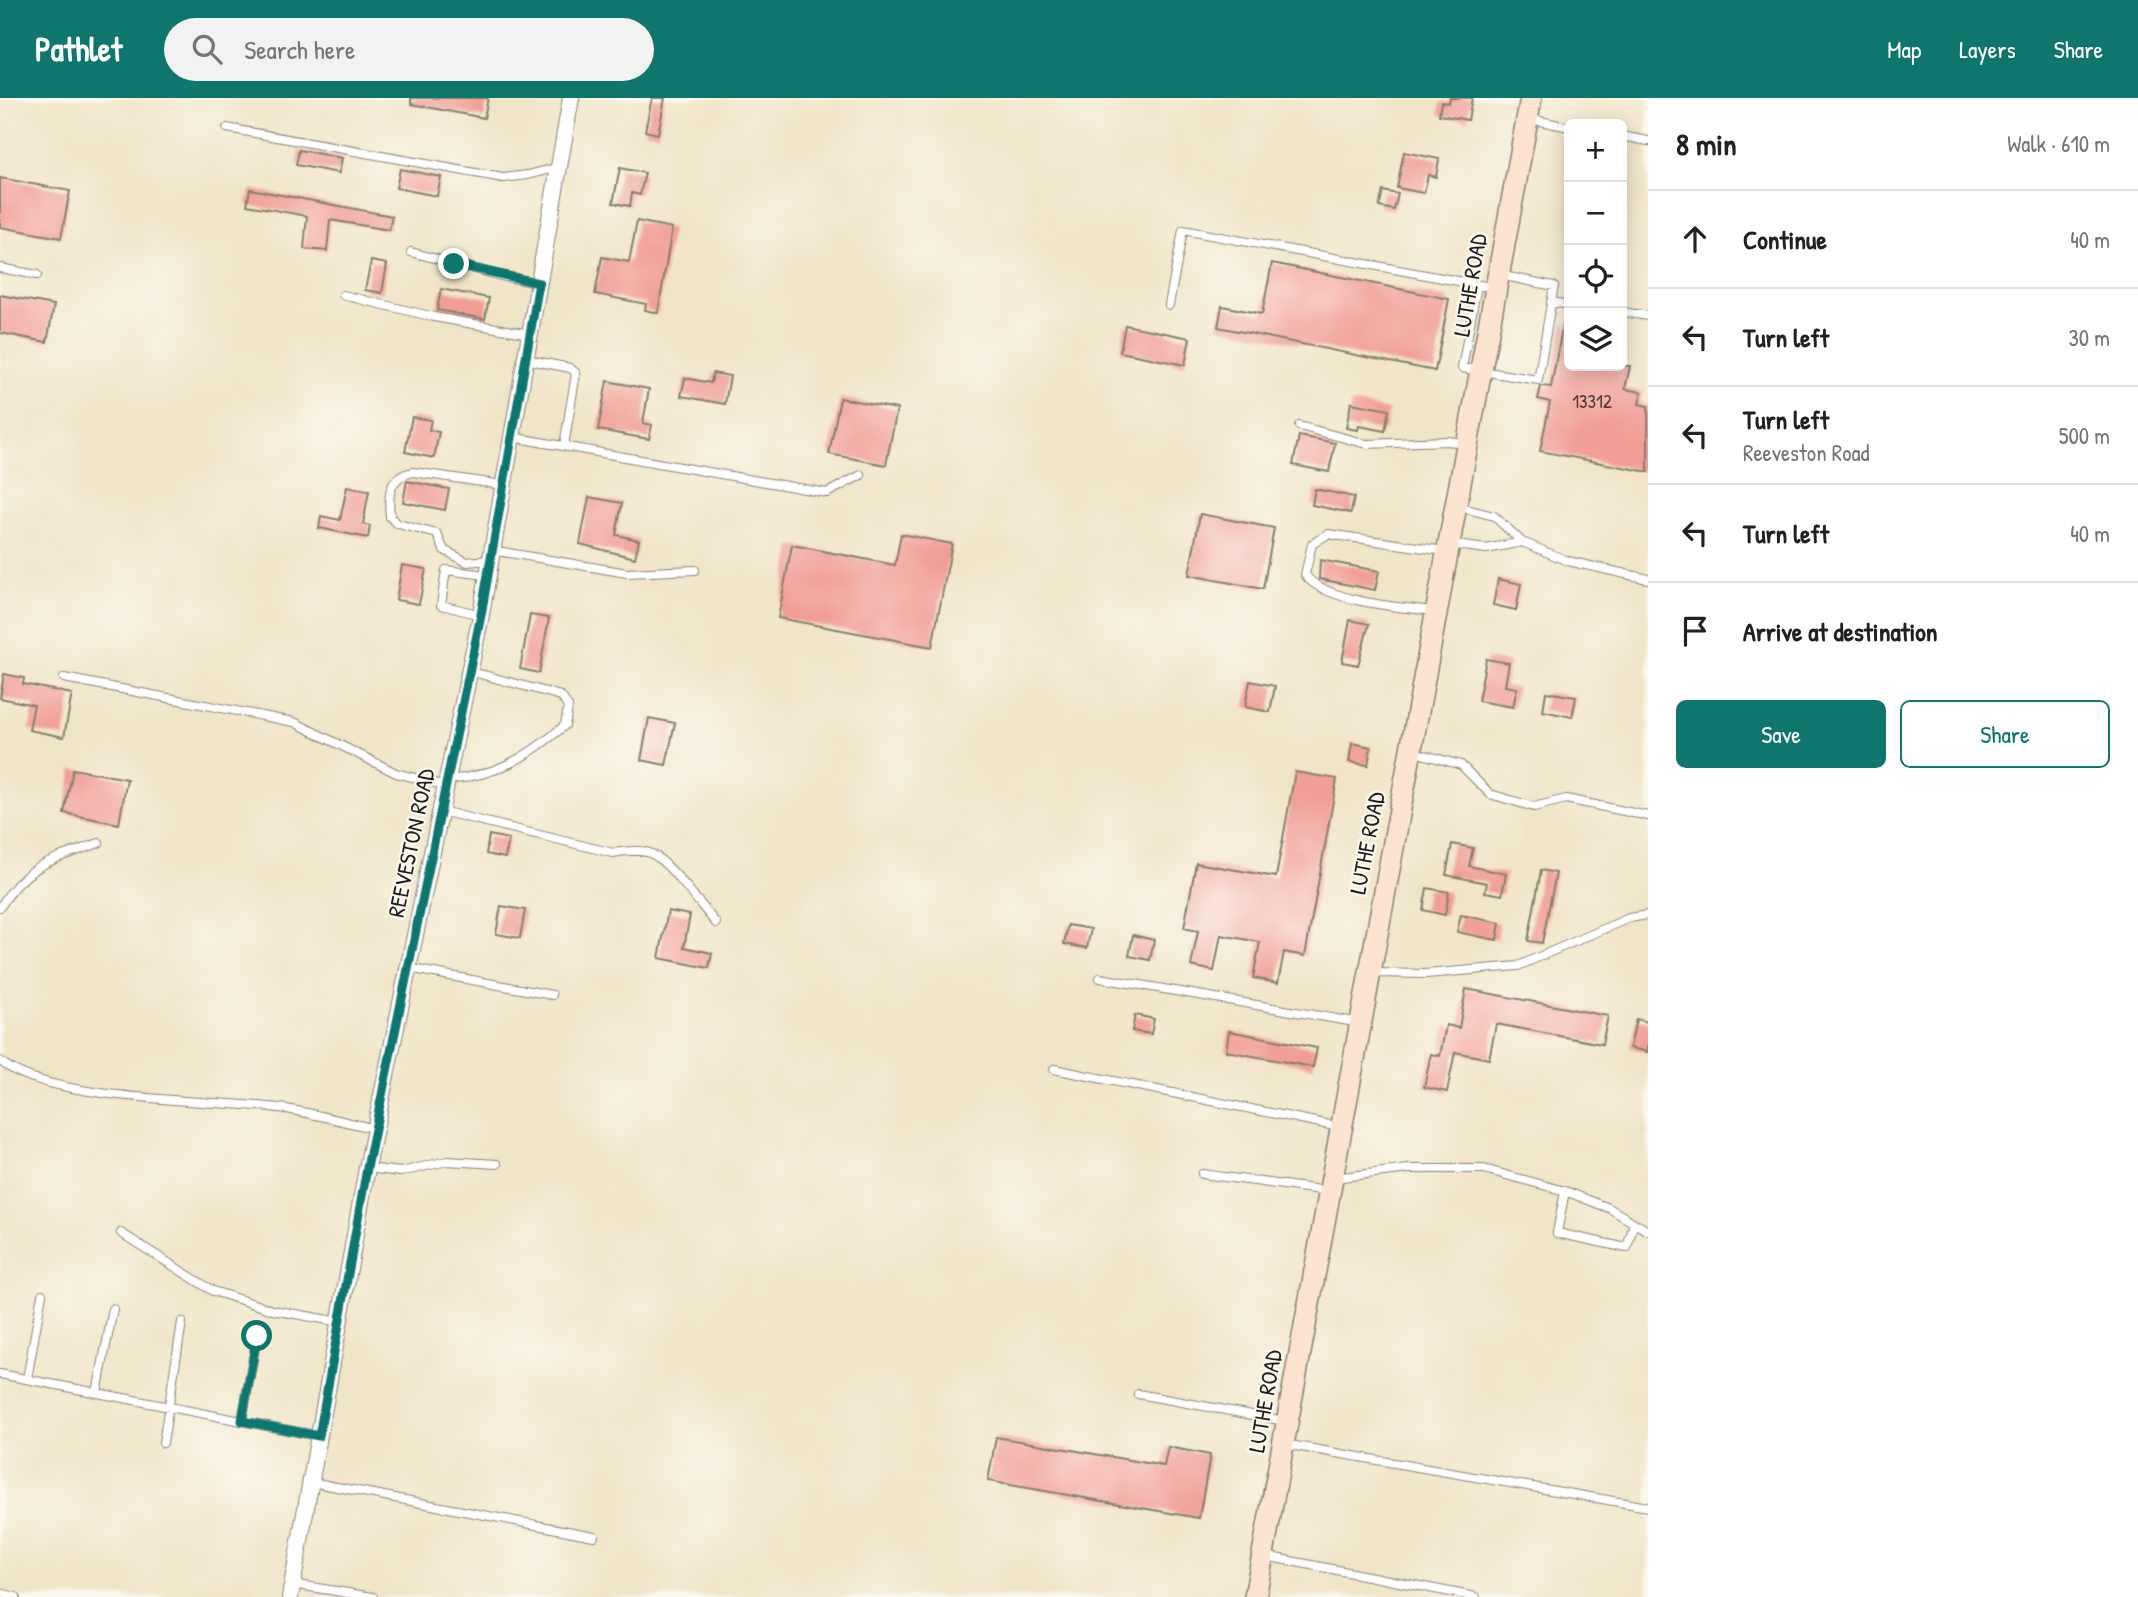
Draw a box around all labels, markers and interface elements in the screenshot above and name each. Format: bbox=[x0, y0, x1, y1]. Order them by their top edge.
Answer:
search box bbox=[164, 18, 654, 81]
text: Pathlet bbox=[35, 27, 122, 71]
icon: search bbox=[188, 30, 226, 68]
text: Search here bbox=[244, 32, 355, 67]
text: Map bbox=[1887, 33, 1921, 65]
text: Layers bbox=[1959, 33, 2016, 65]
text: Share bbox=[2054, 33, 2103, 65]
map controls bbox=[1564, 119, 1627, 371]
button: + bbox=[1564, 119, 1627, 182]
text: 8 min bbox=[1676, 124, 1737, 164]
text: Walk · 610 m bbox=[2007, 128, 2110, 159]
button: − bbox=[1564, 182, 1627, 245]
icon: ahead bbox=[1676, 220, 1714, 258]
text: Continue bbox=[1743, 222, 1827, 257]
text: 40 m bbox=[2070, 224, 2110, 255]
street label: LUTHE ROAD bbox=[1445, 231, 1494, 339]
button: locate bbox=[1564, 245, 1627, 308]
route end bbox=[438, 248, 469, 279]
button: layers bbox=[1564, 308, 1627, 371]
icon: left bbox=[1676, 318, 1714, 356]
text: Turn left bbox=[1743, 320, 1829, 355]
text: 30 m bbox=[2068, 322, 2110, 353]
house number: 13312 bbox=[1572, 388, 1612, 414]
text: Turn left bbox=[1743, 402, 1829, 437]
icon: left bbox=[1676, 416, 1714, 454]
text: 500 m bbox=[2059, 420, 2110, 451]
text: Reeveston Road bbox=[1743, 437, 1870, 468]
icon: left bbox=[1676, 514, 1714, 552]
text: Turn left bbox=[1743, 516, 1829, 551]
text: 40 m bbox=[2070, 518, 2110, 549]
icon: arrive bbox=[1676, 612, 1714, 650]
text: Arrive at destination bbox=[1743, 614, 1938, 649]
button: Save bbox=[1676, 700, 1886, 768]
button: Share bbox=[1900, 700, 2110, 768]
street label: REEVESTON ROAD bbox=[380, 766, 441, 920]
street label: LUTHE ROAD bbox=[1341, 789, 1392, 897]
route start bbox=[241, 1320, 272, 1351]
street label: LUTHE ROAD bbox=[1240, 1347, 1289, 1455]

